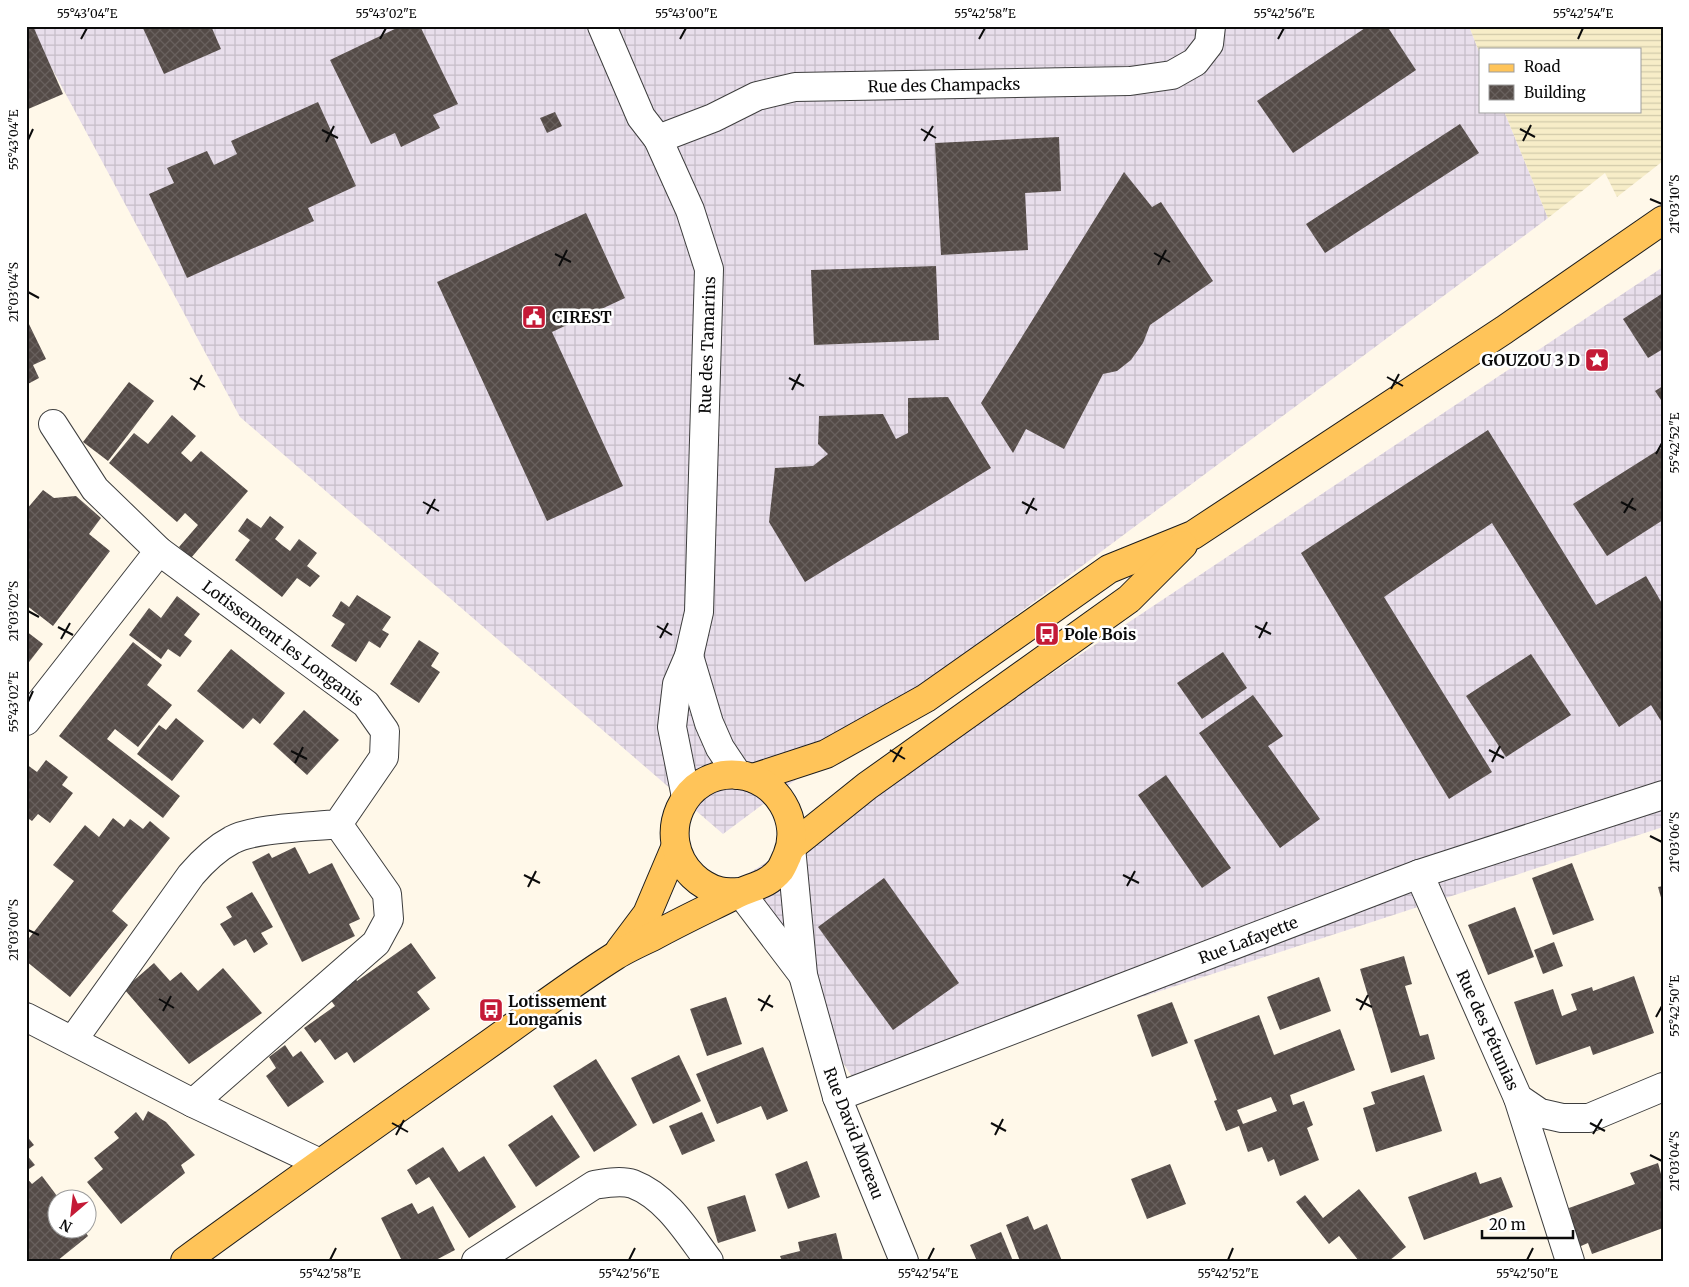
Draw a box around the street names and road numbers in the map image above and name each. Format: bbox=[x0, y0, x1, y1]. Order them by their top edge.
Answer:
street label: Rue des Champacks bbox=[868, 74, 1021, 96]
street label: Rue des Tamarins bbox=[695, 276, 719, 414]
street label: Lotissement les Longanis bbox=[199, 576, 368, 710]
street label: Rue Lafayette bbox=[1196, 912, 1300, 968]
street label: Rue des Pétunias bbox=[1452, 967, 1524, 1093]
street label: Rue David Moreau bbox=[820, 1064, 888, 1202]

